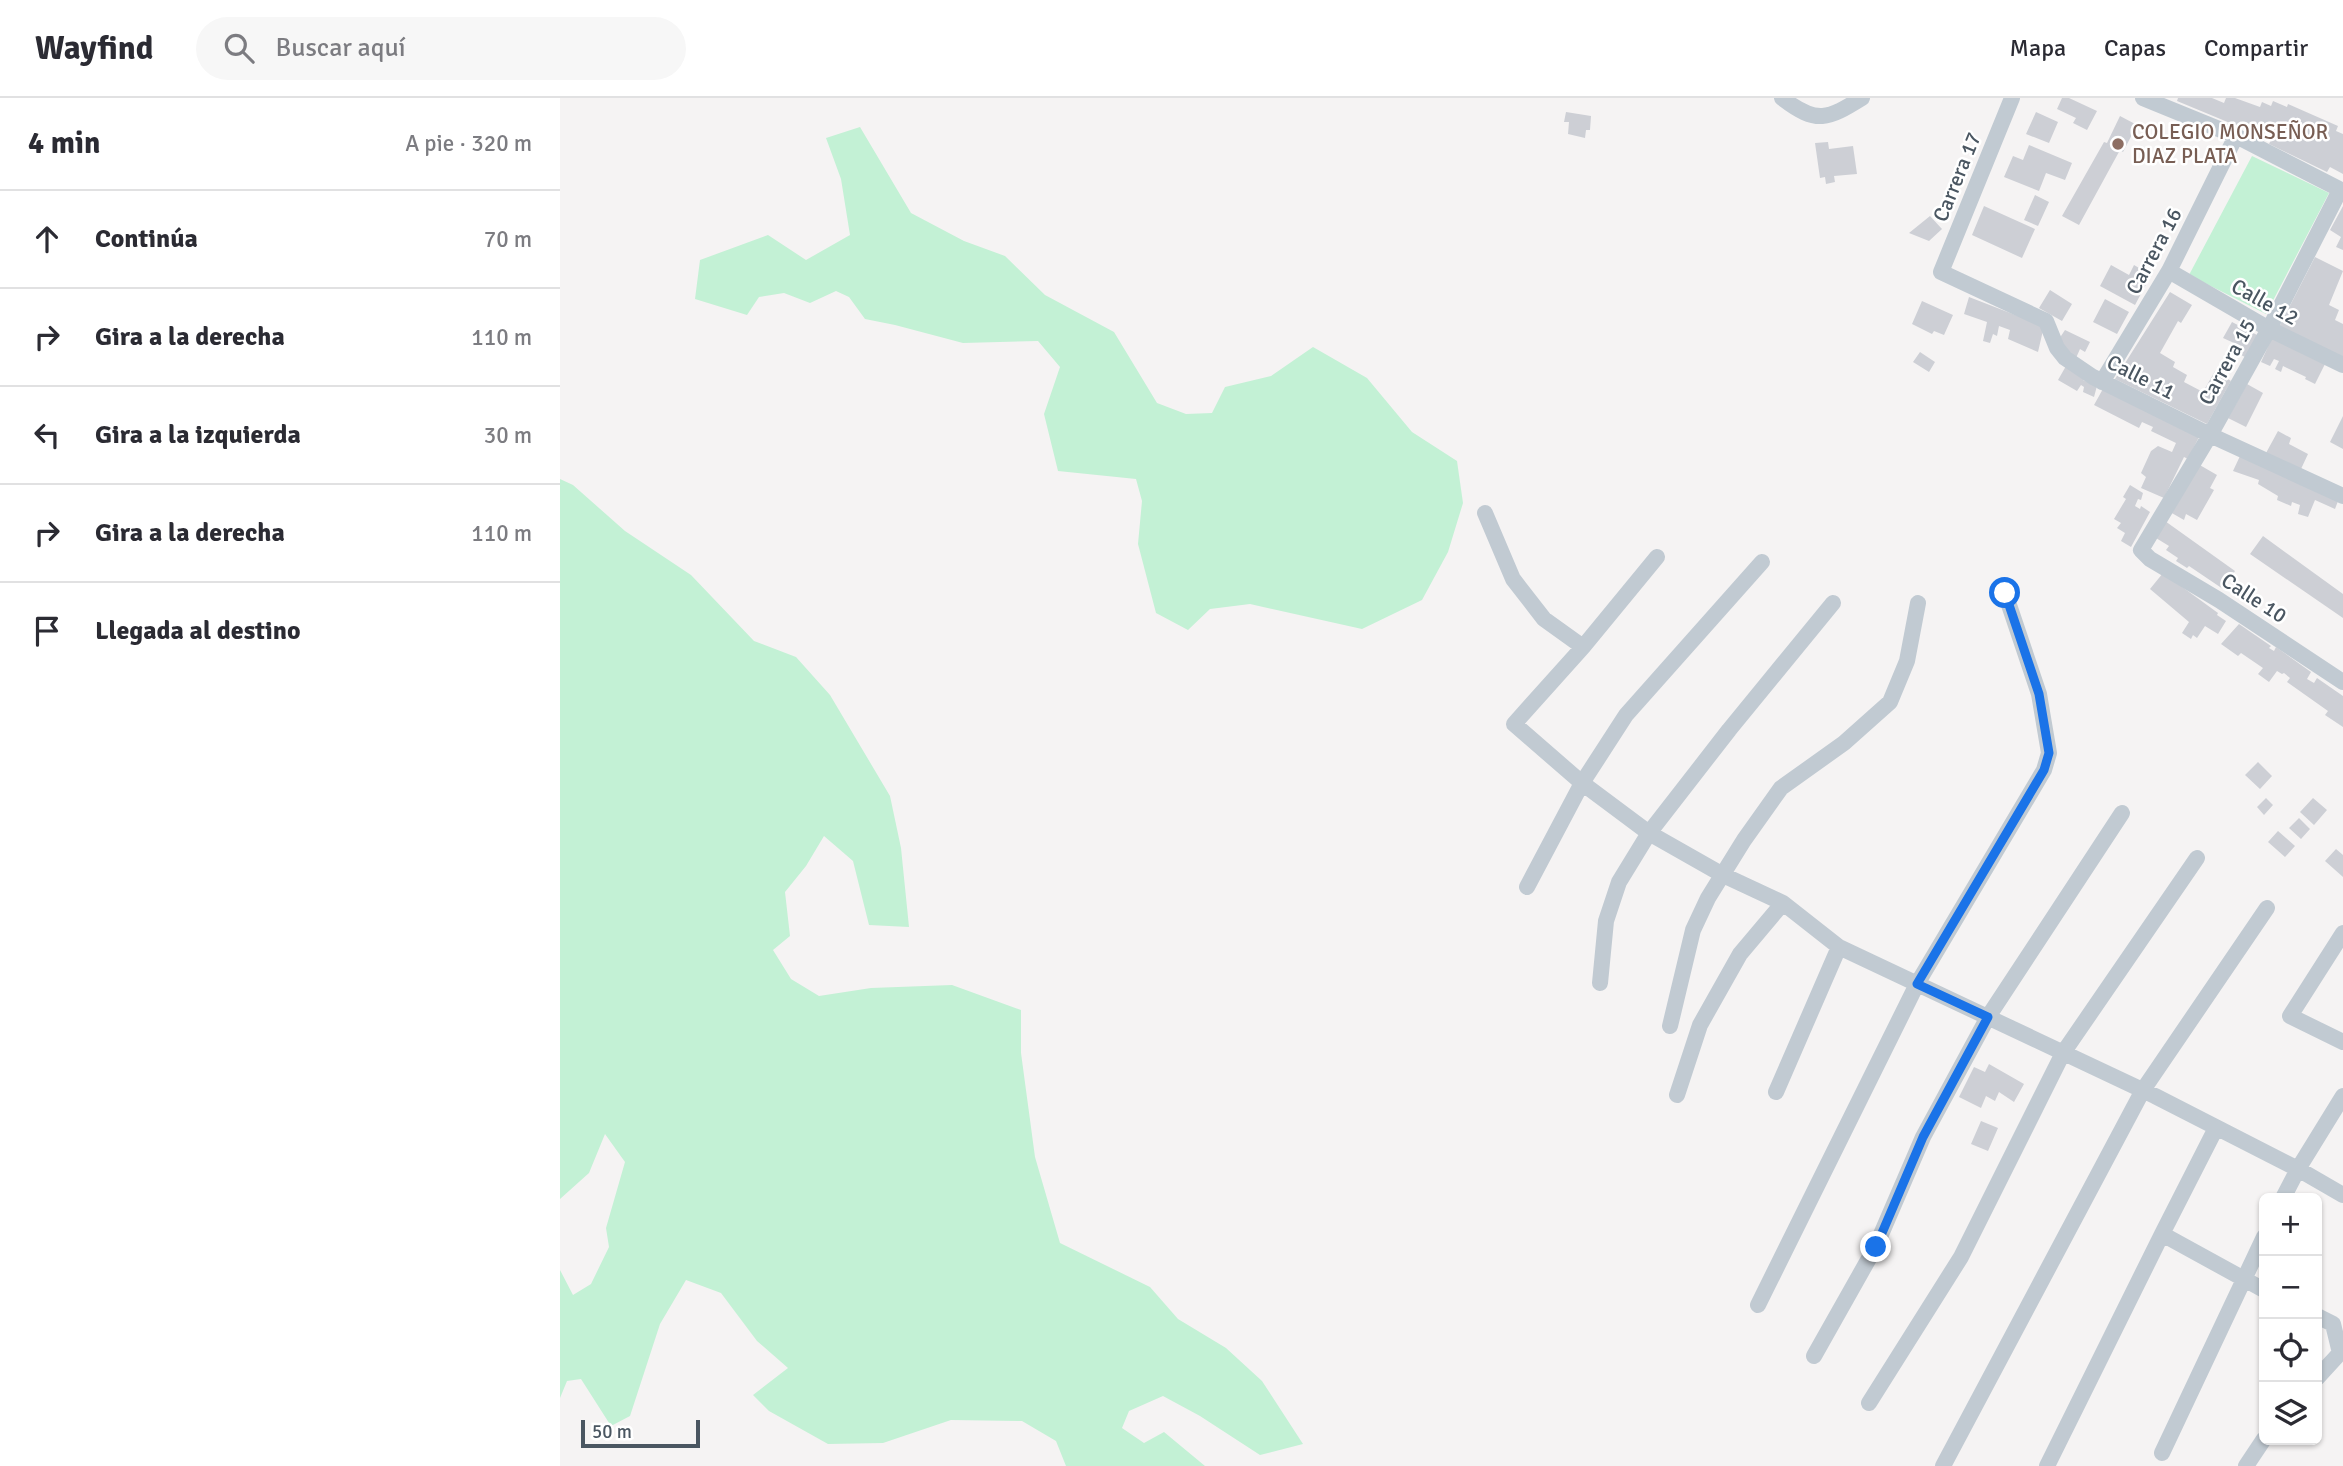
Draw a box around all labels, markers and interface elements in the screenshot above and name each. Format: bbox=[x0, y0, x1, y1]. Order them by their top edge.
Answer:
search box bbox=[196, 17, 686, 80]
text: Wayfind bbox=[35, 28, 154, 69]
icon: search bbox=[220, 29, 258, 67]
text: Buscar aquí bbox=[276, 32, 406, 64]
text: Mapa bbox=[2010, 33, 2066, 63]
text: Capas bbox=[2104, 33, 2166, 63]
text: Compartir bbox=[2204, 33, 2308, 63]
place label: COLEGIO MONSEÑOR DIAZ PLATA bbox=[2132, 119, 2328, 169]
text: 4 min bbox=[28, 125, 100, 162]
street label: Carrera 17 bbox=[1927, 128, 1987, 226]
text: A pie · 320 m bbox=[405, 129, 532, 158]
marker: COLEGIO MONSEÑOR DIAZ PLATA bbox=[2110, 136, 2126, 152]
street label: Carrera 16 bbox=[2120, 203, 2188, 299]
icon: ahead bbox=[28, 220, 66, 258]
text: Continúa bbox=[95, 223, 198, 255]
text: 70 m bbox=[484, 225, 532, 254]
street label: Calle 12 bbox=[2227, 273, 2303, 331]
street label: Carrera 15 bbox=[2193, 314, 2261, 410]
icon: right bbox=[28, 318, 66, 356]
text: Gira a la derecha bbox=[95, 321, 285, 353]
text: 110 m bbox=[471, 323, 532, 352]
street label: Calle 11 bbox=[2103, 349, 2179, 405]
icon: left bbox=[28, 416, 66, 454]
text: Gira a la izquierda bbox=[95, 419, 301, 451]
text: 30 m bbox=[484, 421, 532, 450]
icon: right bbox=[28, 514, 66, 552]
text: Gira a la derecha bbox=[95, 517, 285, 549]
text: 110 m bbox=[471, 519, 532, 548]
street label: Calle 10 bbox=[2216, 567, 2292, 629]
route start bbox=[1989, 577, 2020, 608]
icon: arrive bbox=[28, 612, 66, 650]
text: Llegada al destino bbox=[95, 615, 301, 647]
map controls bbox=[2259, 1193, 2322, 1445]
button: + bbox=[2259, 1193, 2322, 1256]
route end bbox=[1860, 1231, 1891, 1262]
button: − bbox=[2259, 1256, 2322, 1319]
button: locate bbox=[2259, 1319, 2322, 1382]
button: layers bbox=[2259, 1382, 2322, 1445]
scale bar bbox=[581, 1417, 700, 1449]
text: 50 m bbox=[592, 1420, 632, 1444]

